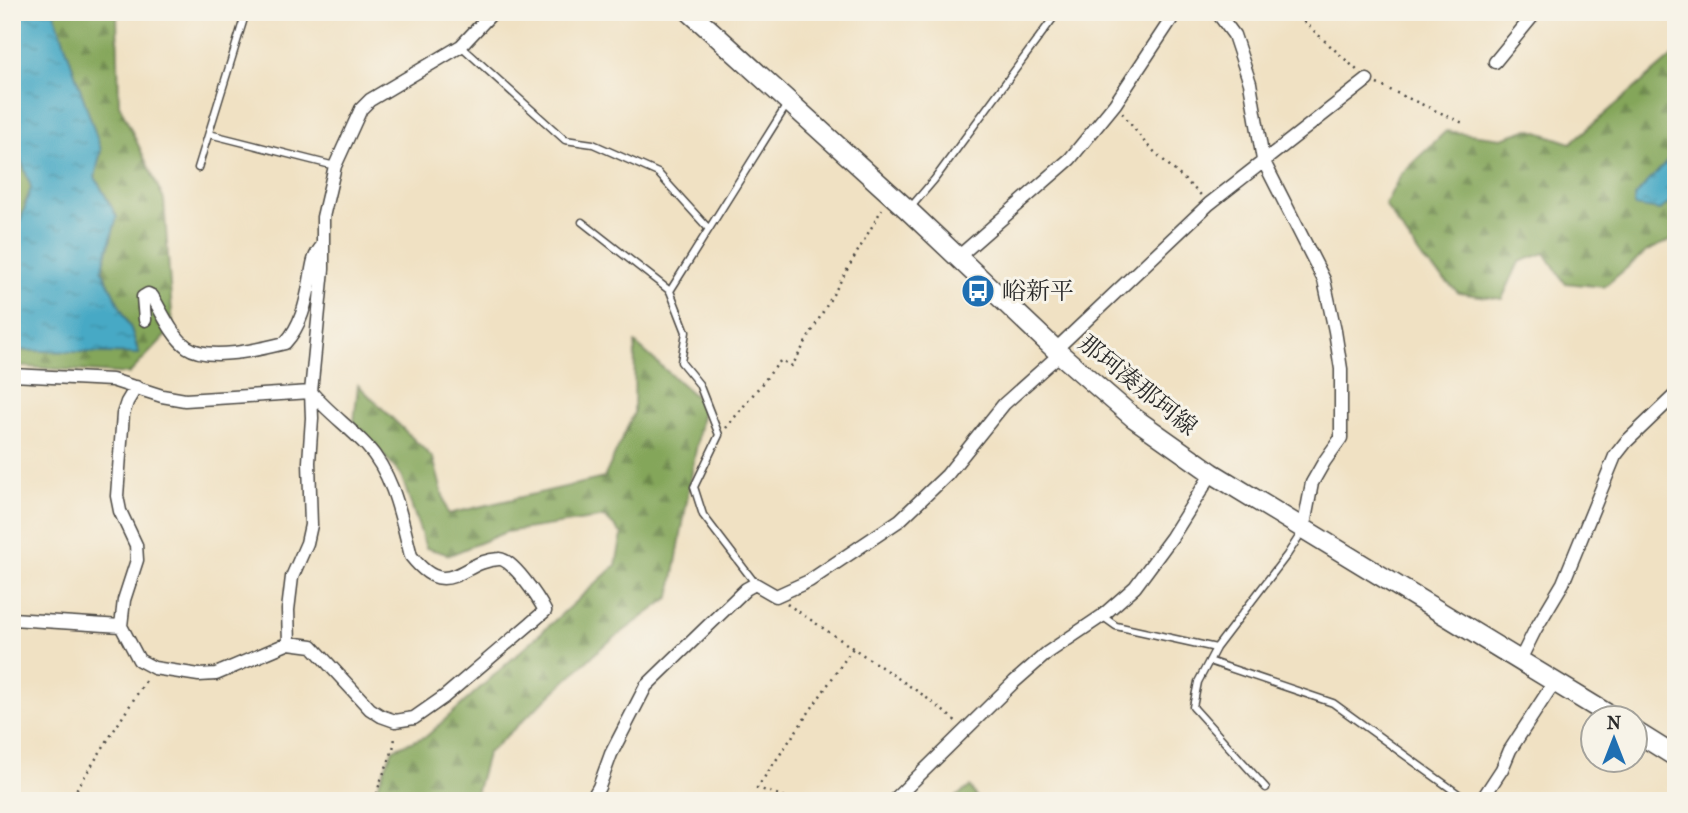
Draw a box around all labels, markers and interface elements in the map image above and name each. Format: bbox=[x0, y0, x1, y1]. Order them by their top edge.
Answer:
bus stop icon: 峪新平 bbox=[959, 272, 997, 310]
place label: 峪新平 bbox=[1002, 277, 1074, 305]
street label: 那珂湊那珂線 bbox=[1073, 329, 1203, 441]
north arrow bbox=[1580, 704, 1650, 774]
text: N bbox=[1607, 712, 1622, 734]

